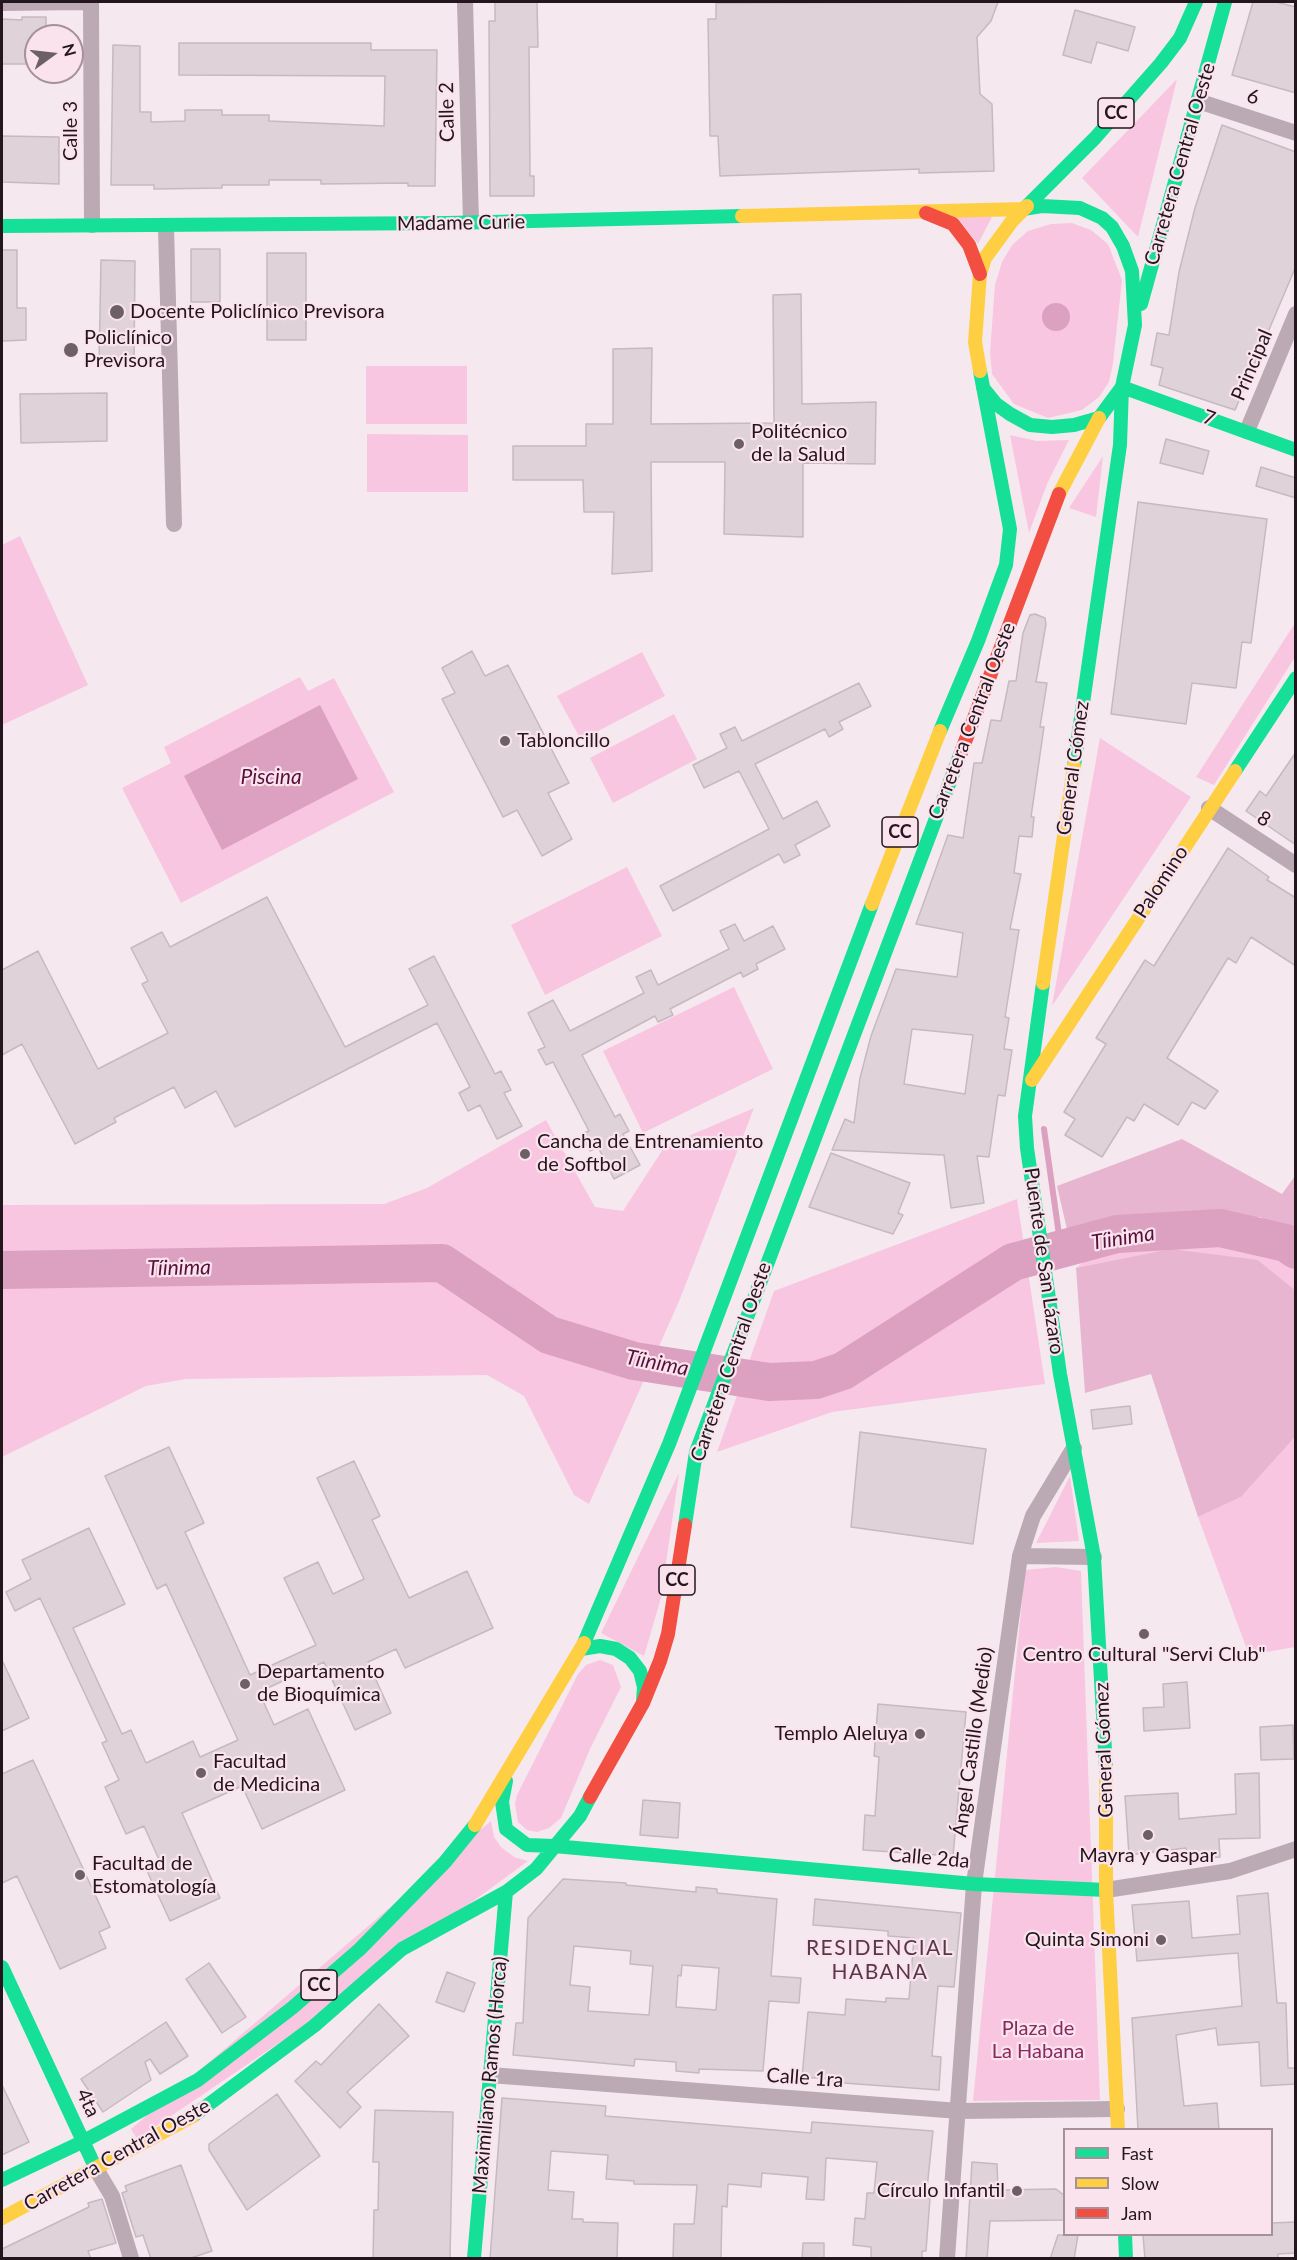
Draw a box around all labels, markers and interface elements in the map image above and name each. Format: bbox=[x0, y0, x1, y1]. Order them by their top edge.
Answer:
north arrow bbox=[24, 24, 84, 84]
text: N bbox=[59, 41, 81, 58]
street label: Carretera Central Oeste bbox=[1140, 60, 1220, 268]
street label: Calle 2 bbox=[434, 82, 460, 142]
street label: 6 bbox=[1244, 84, 1262, 110]
road number: CC bbox=[1098, 98, 1134, 128]
street label: Calle 3 bbox=[59, 101, 83, 161]
street label: Madame Curie bbox=[397, 210, 525, 236]
place label: Docente Policlínico Previsora bbox=[130, 300, 385, 324]
marker: Docente Policlínico Previsora bbox=[108, 303, 126, 321]
place label: Policlínico Previsora bbox=[84, 326, 172, 373]
street label: Principal bbox=[1226, 326, 1278, 404]
marker: Policlínico Previsora bbox=[62, 341, 80, 359]
street label: 7 bbox=[1200, 405, 1218, 431]
place label: Politécnico de la Salud bbox=[751, 420, 847, 467]
marker: Politécnico de la Salud bbox=[732, 437, 746, 451]
street label: Carretera Central Oeste bbox=[923, 619, 1021, 823]
street label: General Gómez bbox=[1052, 699, 1094, 837]
place label: Tabloncillo bbox=[517, 729, 610, 753]
marker: Tabloncillo bbox=[498, 734, 512, 748]
water label: Piscina bbox=[240, 764, 302, 790]
street label: 8 bbox=[1253, 806, 1275, 832]
road number: CC bbox=[882, 817, 918, 847]
street label: Palomino bbox=[1129, 841, 1193, 923]
place label: Cancha de Entrenamiento de Softbol bbox=[537, 1130, 763, 1177]
marker: Cancha de Entrenamiento de Softbol bbox=[518, 1147, 532, 1161]
street label: Puente de San Lázaro bbox=[1019, 1166, 1069, 1356]
water label: Tíinima bbox=[1090, 1221, 1156, 1255]
water label: Tíinima bbox=[147, 1255, 211, 1281]
street label: Carretera Central Oeste bbox=[686, 1259, 776, 1465]
water label: Tíinima bbox=[623, 1345, 691, 1381]
road number: CC bbox=[659, 1565, 695, 1595]
marker: Centro Cultural "Servi Club" bbox=[1137, 1627, 1151, 1641]
place label: Centro Cultural "Servi Club" bbox=[1022, 1643, 1266, 1667]
street label: Ángel Castillo (Medio) bbox=[948, 1645, 998, 1839]
place label: Departamento de Bioquímica bbox=[257, 1660, 385, 1707]
marker: Departamento de Bioquímica bbox=[238, 1677, 252, 1691]
street label: General Gómez bbox=[1090, 1682, 1118, 1818]
place label: Templo Aleluya bbox=[775, 1722, 908, 1746]
marker: Templo Aleluya bbox=[913, 1727, 927, 1741]
place label: Facultad de Medicina bbox=[213, 1750, 320, 1797]
marker: Facultad de Medicina bbox=[194, 1766, 208, 1780]
marker: Mayra y Gaspar bbox=[1141, 1828, 1155, 1842]
street label: Calle 2da bbox=[888, 1843, 970, 1873]
place label: Mayra y Gaspar bbox=[1079, 1844, 1217, 1868]
place label: Facultad de Estomatología bbox=[92, 1852, 216, 1899]
marker: Facultad de Estomatología bbox=[73, 1868, 87, 1882]
place label: Quinta Simoni bbox=[1025, 1928, 1149, 1952]
marker: Quinta Simoni bbox=[1154, 1933, 1168, 1947]
district label: RESIDENCIAL HABANA bbox=[806, 1935, 954, 1985]
street label: Maximiliano Ramos (Horca) bbox=[468, 1955, 512, 2195]
road number: CC bbox=[301, 1970, 337, 2000]
park label: Plaza de La Habana bbox=[992, 2017, 1084, 2064]
street label: Calle 1ra bbox=[766, 2063, 844, 2093]
street label: 4ta bbox=[71, 2085, 105, 2121]
street label: Carretera Central Oeste bbox=[20, 2094, 214, 2216]
legend bbox=[1063, 2128, 1273, 2236]
text: Fast bbox=[1121, 2142, 1153, 2164]
text: Slow bbox=[1121, 2172, 1159, 2194]
place label: Círculo Infantil bbox=[877, 2179, 1005, 2203]
marker: Círculo Infantil bbox=[1010, 2184, 1024, 2198]
text: Jam bbox=[1121, 2202, 1152, 2224]

